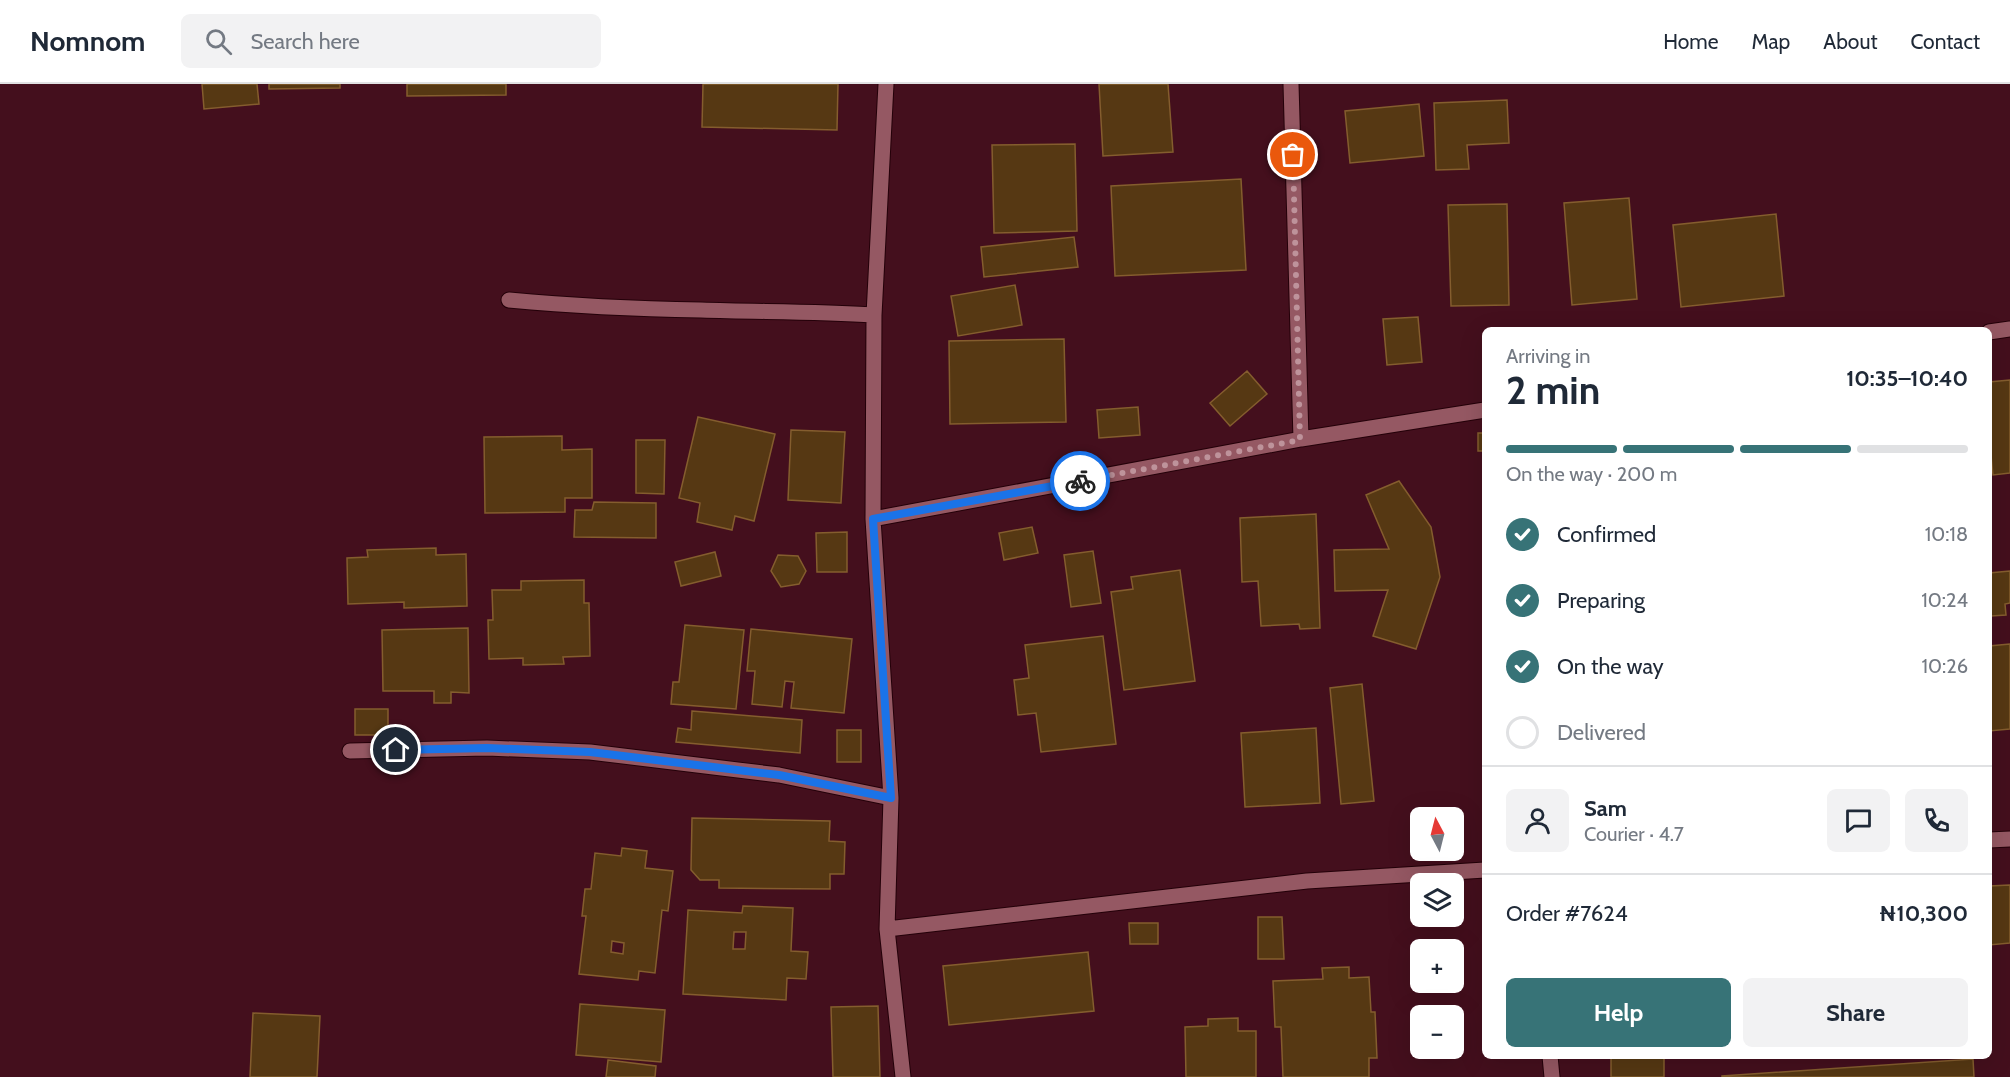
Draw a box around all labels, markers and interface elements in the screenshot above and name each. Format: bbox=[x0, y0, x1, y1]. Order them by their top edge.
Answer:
search box bbox=[181, 14, 601, 68]
text: Nomnom bbox=[30, 24, 145, 58]
icon: search bbox=[202, 25, 235, 58]
text: Search here bbox=[250, 28, 360, 55]
text: Home bbox=[1663, 29, 1719, 54]
text: Map bbox=[1752, 29, 1790, 54]
text: About bbox=[1823, 29, 1877, 54]
text: Contact bbox=[1910, 29, 1980, 54]
pin bbox=[1267, 129, 1318, 180]
icon: bag bbox=[1276, 138, 1309, 171]
text: Arriving in bbox=[1506, 344, 1590, 368]
text: 10:35–10:40 bbox=[1846, 365, 1968, 392]
text: 2 min bbox=[1506, 366, 1600, 414]
courier bbox=[1050, 451, 1110, 511]
text: On the way · 200 m bbox=[1506, 462, 1677, 486]
icon: bike bbox=[1064, 465, 1097, 498]
icon: check bbox=[1506, 518, 1539, 551]
text: Confirmed bbox=[1557, 521, 1656, 548]
text: 10:18 bbox=[1925, 522, 1968, 546]
icon: check bbox=[1506, 584, 1539, 617]
text: Preparing bbox=[1557, 587, 1645, 614]
text: 10:24 bbox=[1921, 588, 1968, 612]
icon: check bbox=[1506, 650, 1539, 683]
text: On the way bbox=[1557, 653, 1664, 680]
text: 10:26 bbox=[1922, 654, 1968, 678]
text: Delivered bbox=[1557, 719, 1646, 746]
pin bbox=[370, 724, 421, 775]
icon: home bbox=[379, 733, 412, 766]
button: person bbox=[1506, 789, 1569, 852]
button: chat bbox=[1827, 789, 1890, 852]
button: phone bbox=[1905, 789, 1968, 852]
text: Sam bbox=[1584, 795, 1627, 822]
north arrow bbox=[1410, 807, 1464, 861]
map controls bbox=[1410, 807, 1464, 1059]
text: Courier · 4.7 bbox=[1584, 822, 1684, 846]
button: layers bbox=[1410, 873, 1464, 927]
text: Order #7624 bbox=[1506, 900, 1628, 927]
text: ₦10,300 bbox=[1879, 900, 1968, 927]
button: + bbox=[1410, 939, 1464, 993]
button: Help bbox=[1506, 978, 1731, 1047]
button: Share bbox=[1743, 978, 1968, 1047]
button: − bbox=[1410, 1005, 1464, 1059]

